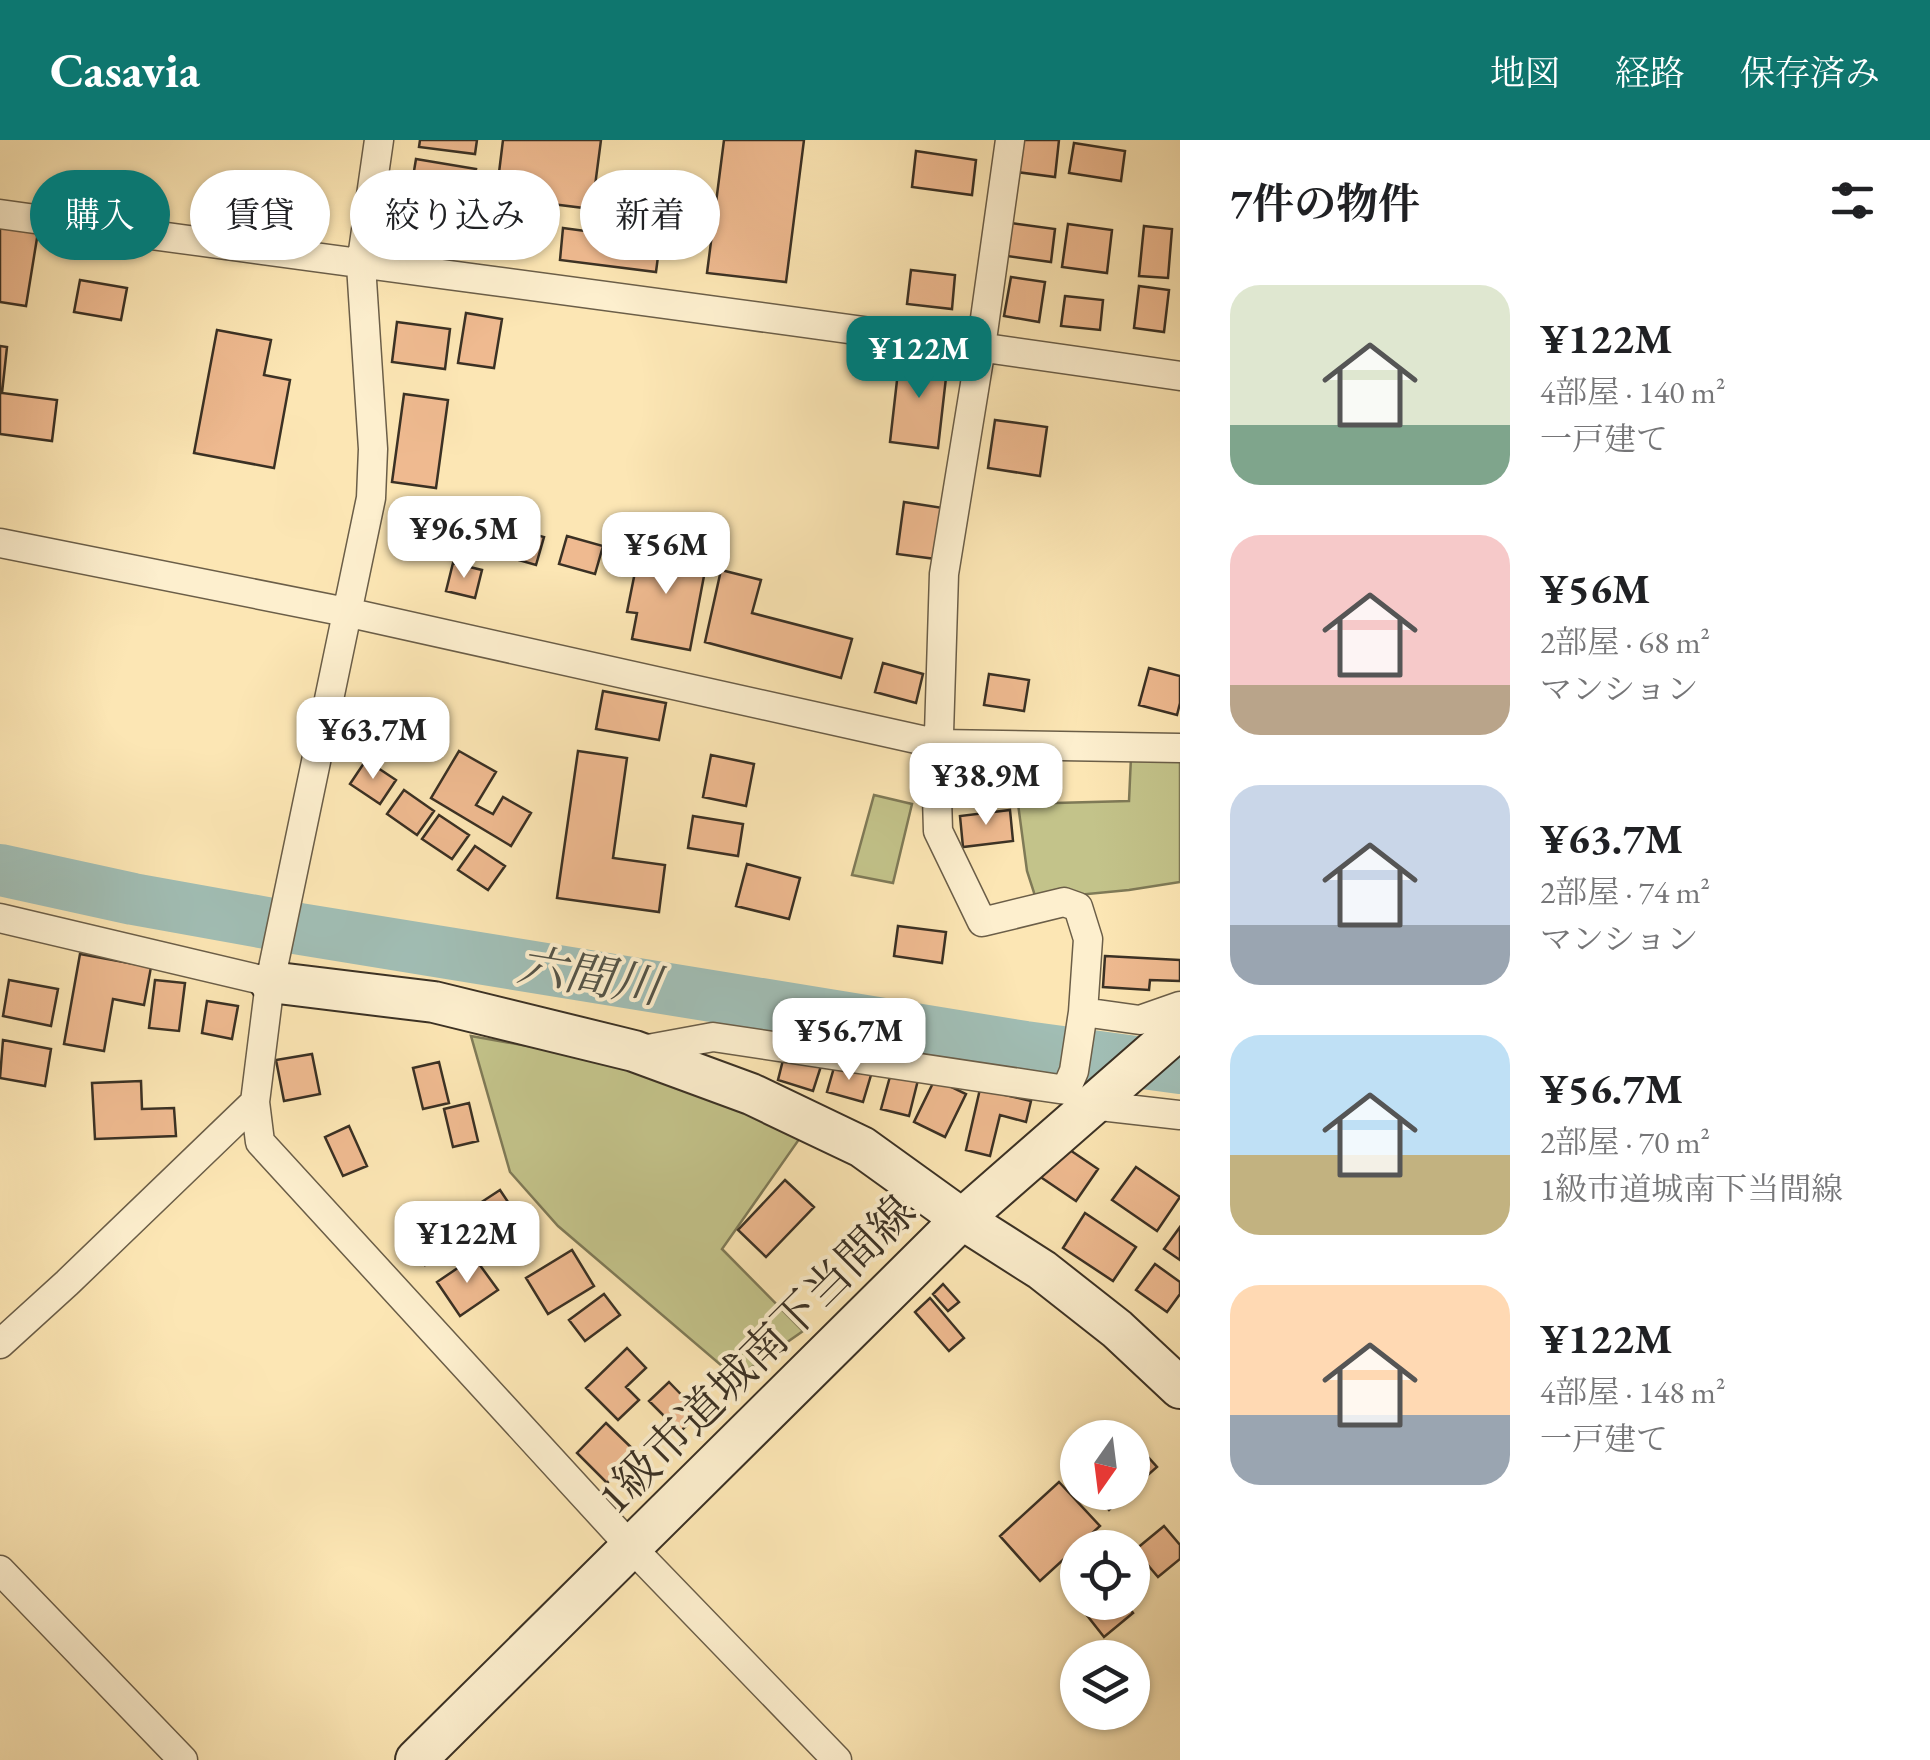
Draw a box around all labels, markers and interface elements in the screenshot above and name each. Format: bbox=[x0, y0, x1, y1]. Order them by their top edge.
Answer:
text: Casavia bbox=[50, 39, 200, 101]
text: 地図 bbox=[1490, 50, 1560, 95]
text: 経路 bbox=[1615, 50, 1685, 95]
text: 保存済み bbox=[1740, 50, 1880, 95]
chip: 購入 bbox=[30, 170, 170, 260]
chip: 賃貸 bbox=[190, 170, 330, 260]
chip: 絞り込み bbox=[350, 170, 560, 260]
chip: 新着 bbox=[580, 170, 720, 260]
icon: filters bbox=[1825, 173, 1880, 228]
text: 7件の物件 bbox=[1230, 176, 1420, 231]
text: ¥122M bbox=[1540, 311, 1673, 366]
pin: ¥122M bbox=[849, 316, 989, 401]
icon: home bbox=[1310, 325, 1430, 445]
text: ¥122M bbox=[868, 327, 970, 369]
text: 4部屋 · 140 m² bbox=[1540, 371, 1726, 413]
text: 一戸建て bbox=[1540, 418, 1668, 460]
pin: ¥96.5M bbox=[383, 496, 545, 581]
text: ¥96.5M bbox=[410, 507, 518, 549]
pin: ¥56M bbox=[607, 512, 725, 597]
text: ¥56M bbox=[624, 523, 708, 565]
text: ¥56M bbox=[1540, 561, 1650, 616]
icon: home bbox=[1310, 575, 1430, 695]
text: 2部屋 · 68 m² bbox=[1540, 621, 1710, 663]
text: マンション bbox=[1540, 668, 1699, 710]
pin: ¥63.7M bbox=[292, 697, 454, 782]
text: ¥63.7M bbox=[319, 708, 427, 750]
pin: ¥38.9M bbox=[905, 743, 1067, 828]
text: ¥38.9M bbox=[932, 754, 1040, 796]
text: ¥63.7M bbox=[1540, 811, 1683, 866]
icon: home bbox=[1310, 825, 1430, 945]
text: 2部屋 · 74 m² bbox=[1540, 871, 1710, 913]
text: マンション bbox=[1540, 918, 1699, 960]
water label: 六間川 bbox=[513, 933, 670, 1018]
pin: ¥56.7M bbox=[768, 998, 930, 1083]
text: ¥56.7M bbox=[795, 1009, 903, 1051]
text: ¥56.7M bbox=[1540, 1061, 1683, 1116]
icon: home bbox=[1310, 1075, 1430, 1195]
text: 2部屋 · 70 m² bbox=[1540, 1121, 1710, 1163]
text: 1級市道城南下当間線 bbox=[1540, 1168, 1843, 1210]
street label: 1級市道城南下当間線 bbox=[585, 1183, 927, 1525]
pin: ¥122M bbox=[397, 1201, 537, 1286]
text: ¥122M bbox=[416, 1212, 518, 1254]
text: ¥122M bbox=[1540, 1311, 1673, 1366]
icon: home bbox=[1310, 1325, 1430, 1445]
text: 4部屋 · 148 m² bbox=[1540, 1371, 1726, 1413]
text: 一戸建て bbox=[1540, 1418, 1668, 1460]
north arrow bbox=[1060, 1420, 1150, 1510]
map controls bbox=[1060, 1420, 1150, 1730]
button: locate bbox=[1060, 1530, 1150, 1620]
button: layers bbox=[1060, 1640, 1150, 1730]

